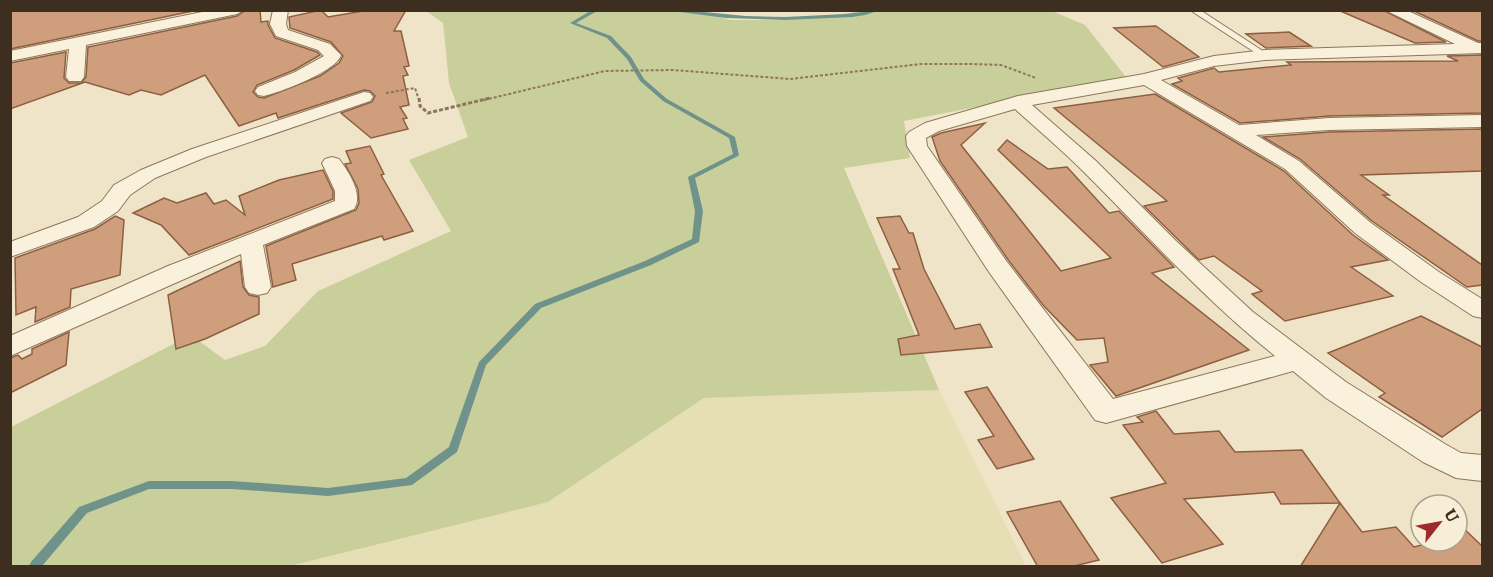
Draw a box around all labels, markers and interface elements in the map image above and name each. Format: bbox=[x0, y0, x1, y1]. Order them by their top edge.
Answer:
north arrow bbox=[1409, 493, 1469, 553]
text: U bbox=[1439, 503, 1466, 527]

